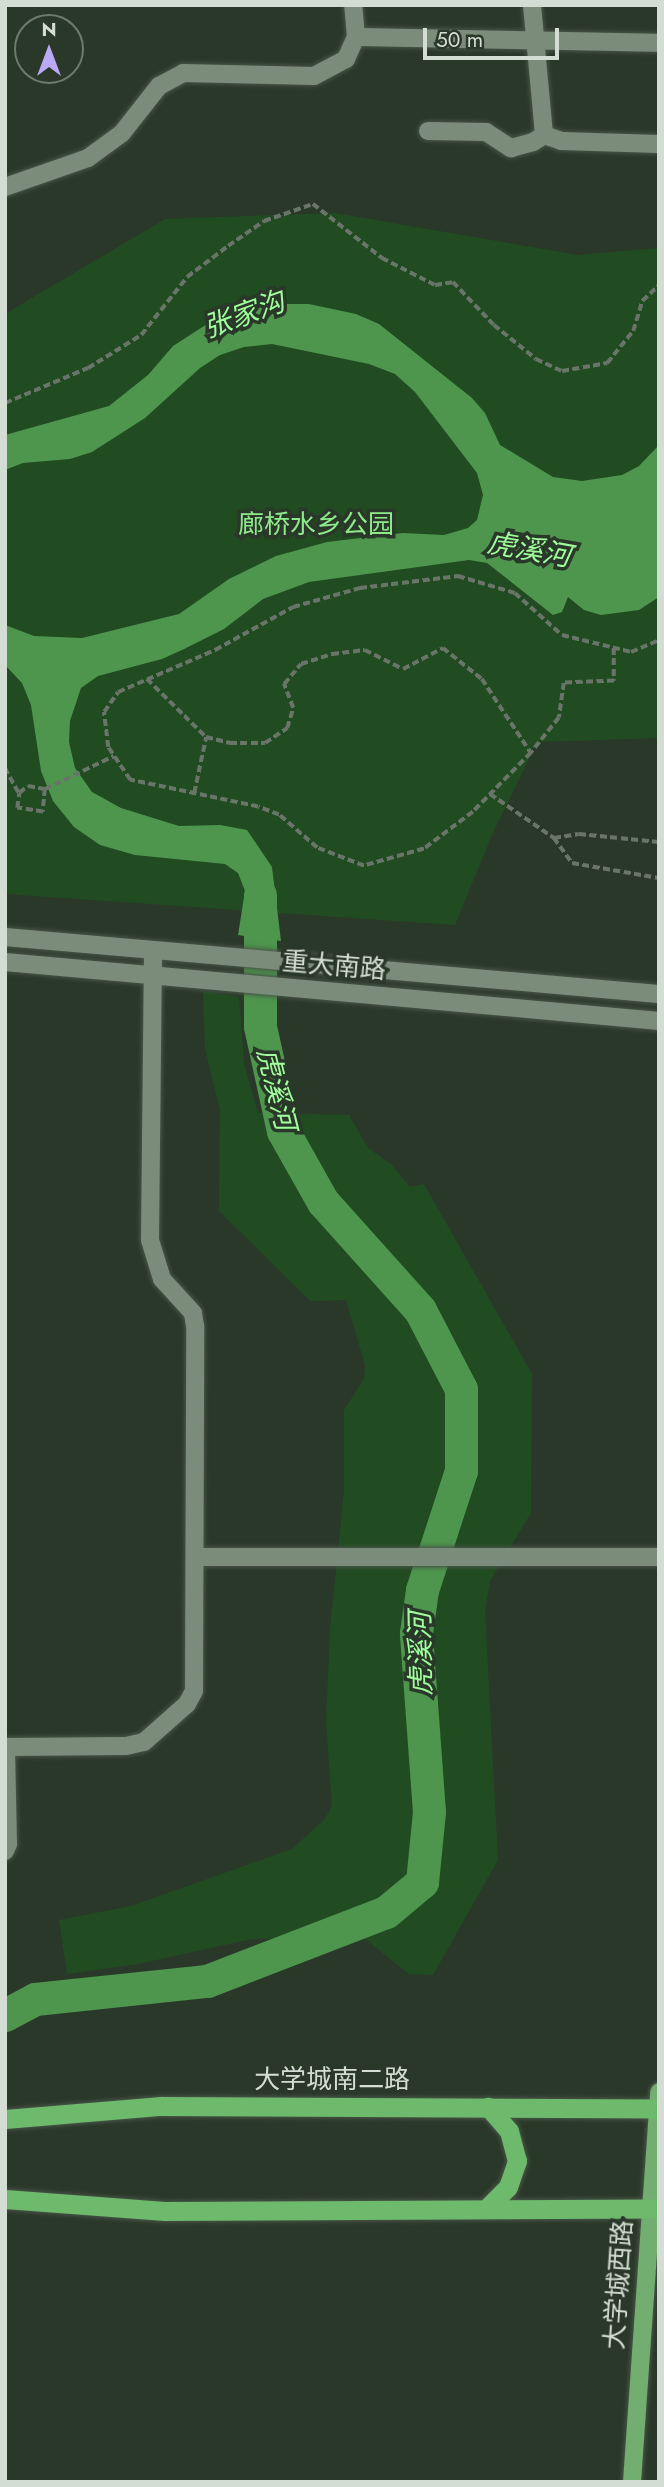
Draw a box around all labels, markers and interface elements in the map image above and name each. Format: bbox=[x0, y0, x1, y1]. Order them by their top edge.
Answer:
north arrow bbox=[14, 14, 84, 84]
scale bar bbox=[426, 14, 562, 58]
text: N bbox=[41, 16, 57, 43]
text: 50 m bbox=[436, 25, 483, 55]
water label: 张家沟 bbox=[199, 285, 289, 345]
park label: 廊桥水乡公园 bbox=[238, 509, 394, 541]
water label: 虎溪河 bbox=[485, 526, 573, 574]
street label: 重大南路 bbox=[281, 946, 387, 986]
water label: 虎溪河 bbox=[250, 1044, 302, 1134]
water label: 虎溪河 bbox=[403, 1612, 439, 1696]
street label: 大学城南二路 bbox=[254, 2064, 410, 2096]
street label: 大学城西路 bbox=[599, 2219, 639, 2351]

